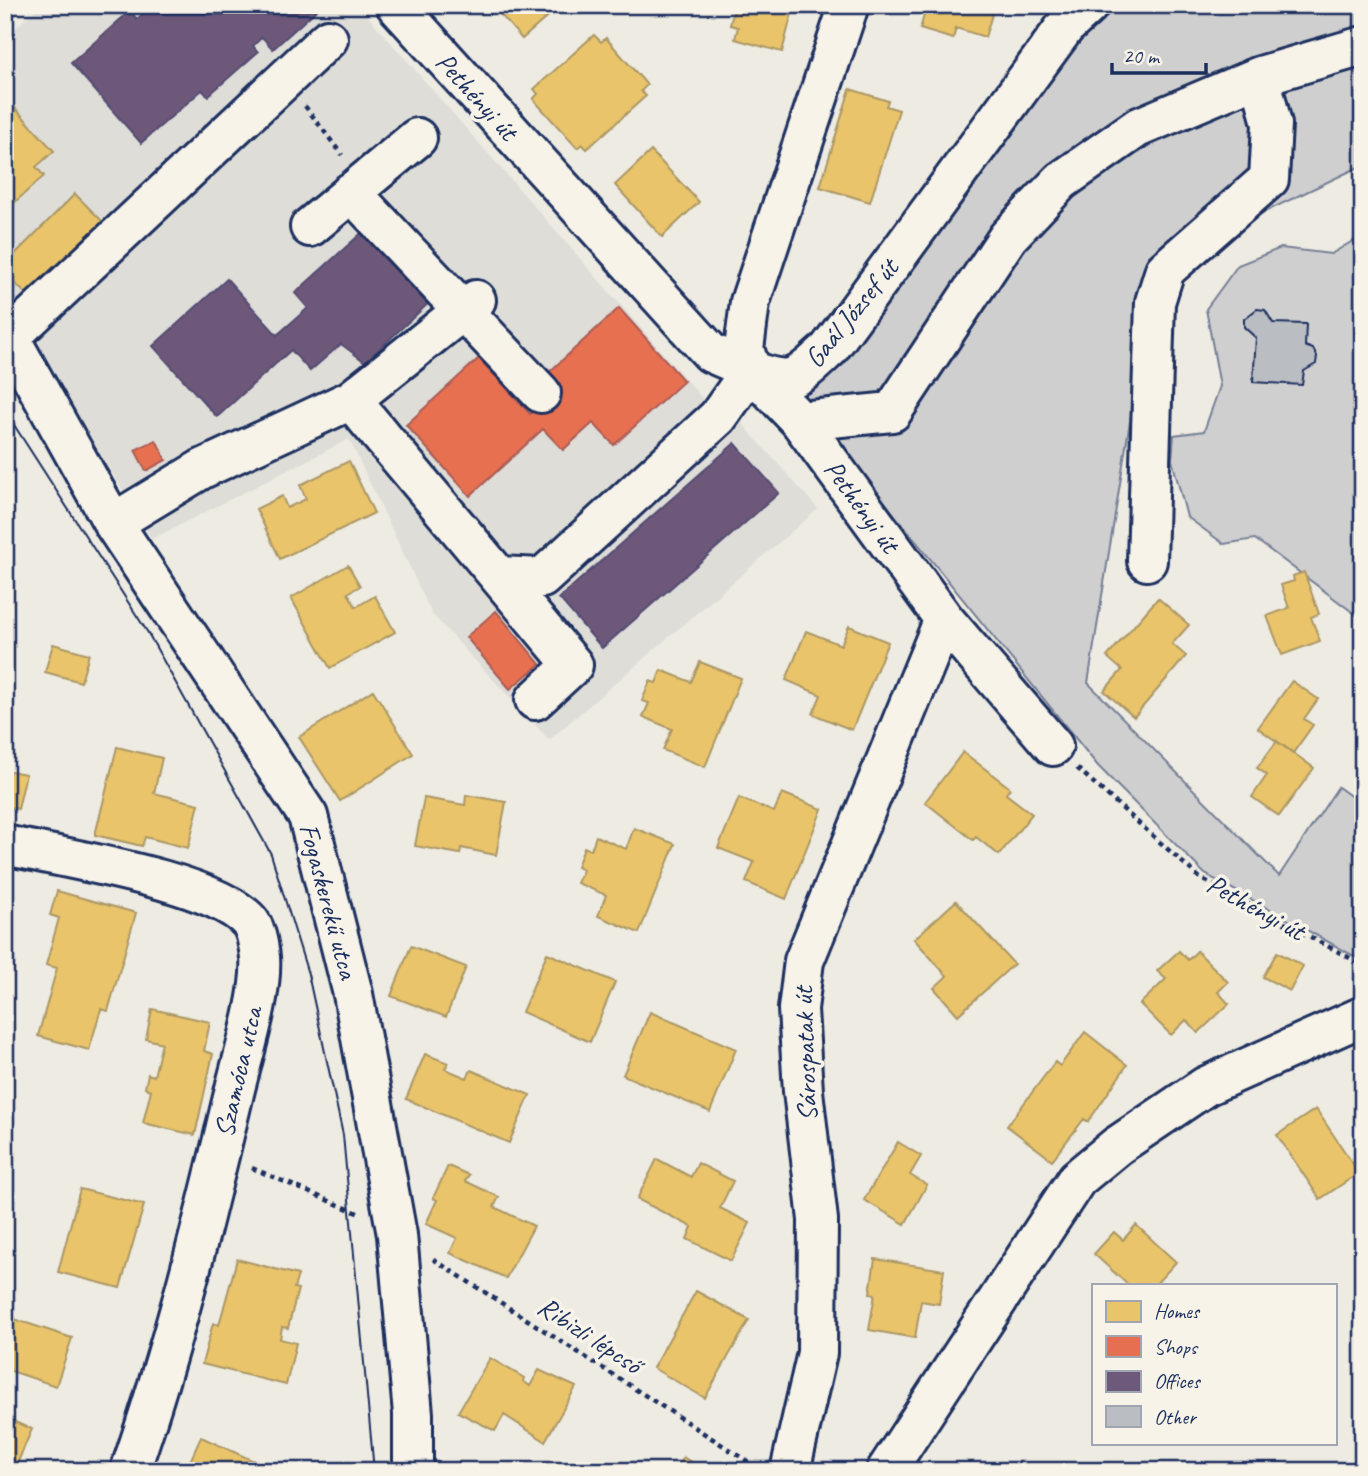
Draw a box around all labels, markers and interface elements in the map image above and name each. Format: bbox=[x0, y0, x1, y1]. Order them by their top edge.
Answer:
scale bar bbox=[1112, 32, 1207, 76]
text: 20 m bbox=[1123, 43, 1161, 69]
street label: Pethényi út bbox=[428, 45, 527, 149]
street label: Gaál József út bbox=[796, 249, 907, 375]
street label: Pethényi út bbox=[817, 453, 909, 562]
street label: Fogaskerekű utca bbox=[291, 820, 367, 984]
street label: Pethényi út bbox=[1201, 866, 1313, 949]
street label: Sárospatak út bbox=[785, 983, 825, 1122]
street label: Szamóca utca bbox=[206, 1001, 271, 1141]
legend bbox=[1092, 1284, 1336, 1444]
street label: Ribizli lépcső bbox=[531, 1288, 652, 1384]
text: Homes bbox=[1154, 1298, 1201, 1324]
text: Shops bbox=[1154, 1334, 1199, 1360]
text: Offices bbox=[1154, 1368, 1201, 1394]
text: Other bbox=[1154, 1404, 1197, 1430]

